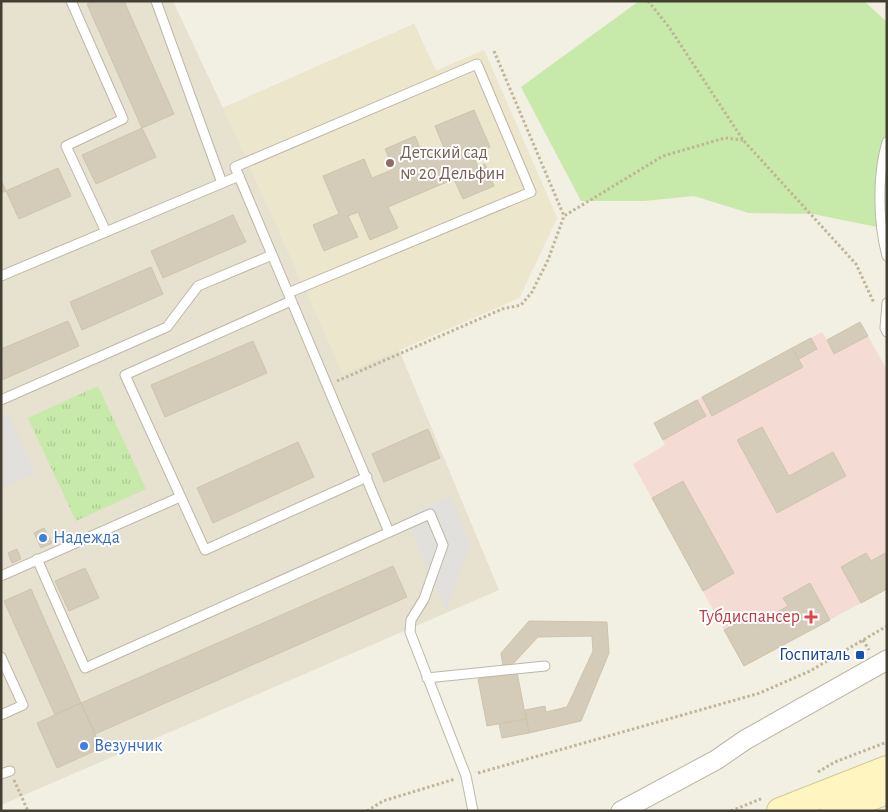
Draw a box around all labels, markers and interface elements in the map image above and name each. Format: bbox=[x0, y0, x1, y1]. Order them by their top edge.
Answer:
place label: Детский сад № 20 Дельфин bbox=[400, 144, 505, 183]
marker: Детский сад № 20 Дельфин bbox=[384, 157, 396, 169]
place label: Надежда bbox=[53, 529, 120, 547]
marker: Надежда bbox=[37, 532, 49, 544]
place label: Тубдиспансер bbox=[699, 607, 800, 626]
marker: Тубдиспансер bbox=[804, 610, 818, 624]
place label: Госпиталь bbox=[779, 646, 850, 664]
marker: Госпиталь bbox=[854, 649, 866, 661]
place label: Везунчик bbox=[94, 737, 163, 755]
marker: Везунчик bbox=[78, 740, 90, 752]

